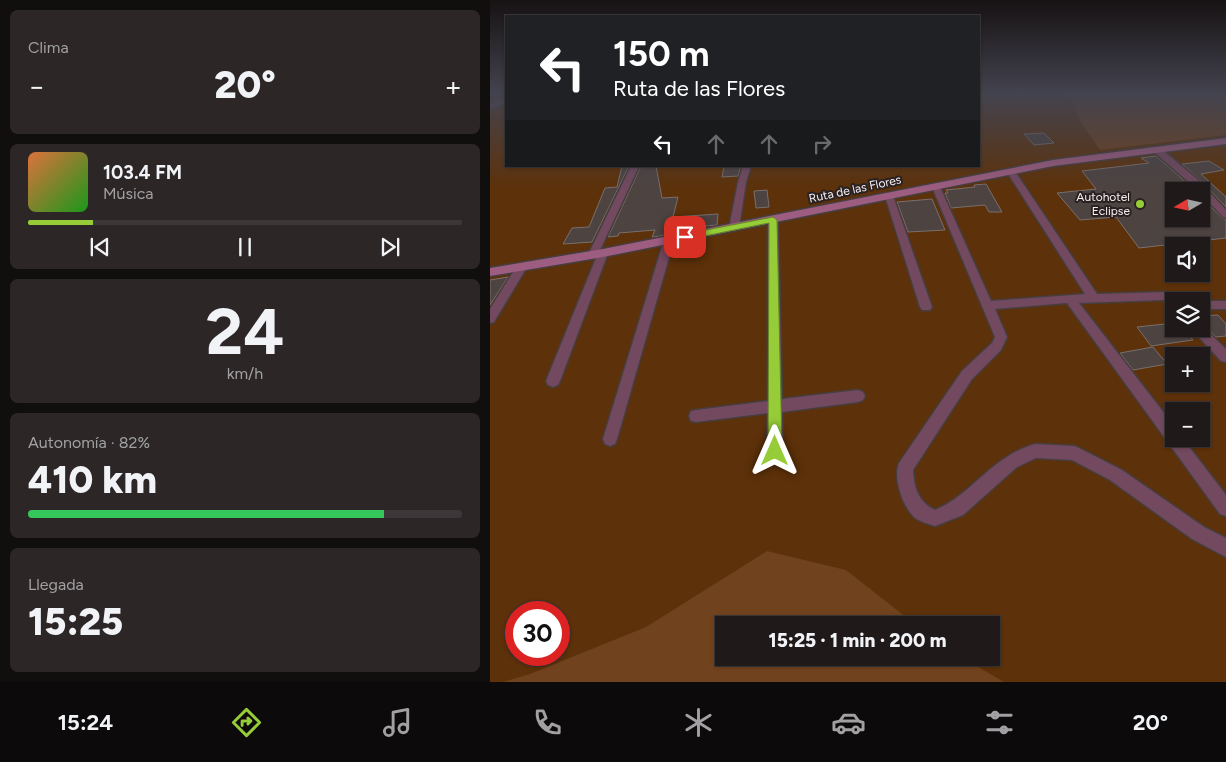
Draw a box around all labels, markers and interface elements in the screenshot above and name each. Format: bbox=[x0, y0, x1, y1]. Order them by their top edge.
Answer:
text: 150 m bbox=[613, 33, 710, 75]
icon: left bbox=[530, 35, 595, 100]
text: Clima bbox=[28, 38, 69, 57]
text: 20° bbox=[214, 62, 276, 108]
text: − bbox=[28, 69, 45, 103]
text: + bbox=[445, 69, 462, 103]
text: Ruta de las Flores bbox=[613, 75, 785, 102]
icon: left bbox=[649, 130, 677, 158]
icon: ahead bbox=[702, 130, 730, 158]
icon: ahead bbox=[755, 130, 783, 158]
icon: right bbox=[808, 130, 836, 158]
text: 103.4 FM bbox=[103, 161, 182, 184]
street label: Ruta de las Flores bbox=[808, 172, 903, 206]
north arrow bbox=[1165, 182, 1210, 228]
map controls bbox=[1165, 182, 1210, 447]
text: Música bbox=[103, 184, 153, 203]
place label: Autohotel Eclipse bbox=[1076, 190, 1130, 218]
marker: Autohotel Eclipse bbox=[1134, 198, 1146, 210]
pin bbox=[664, 216, 706, 258]
icon: arrive bbox=[671, 223, 699, 251]
icon: previous bbox=[86, 233, 114, 261]
icon: pause bbox=[231, 233, 259, 261]
icon: next bbox=[376, 233, 404, 261]
button: sound bbox=[1165, 237, 1210, 282]
text: 24 bbox=[206, 292, 284, 370]
button: layers bbox=[1165, 292, 1210, 337]
button: + bbox=[1165, 347, 1210, 392]
text: km/h bbox=[227, 364, 263, 383]
button: − bbox=[1165, 402, 1210, 447]
position arrow bbox=[748, 424, 800, 476]
text: Autonomía · 82% bbox=[28, 433, 150, 452]
text: 410 km bbox=[28, 457, 157, 503]
text: Llegada bbox=[28, 575, 84, 594]
text: 15:25 bbox=[28, 599, 123, 645]
speed limit sign: 30 bbox=[505, 601, 570, 666]
text: 15:25 · 1 min · 200 m bbox=[769, 629, 946, 652]
icon: directions bbox=[229, 705, 264, 740]
icon: music bbox=[380, 705, 415, 740]
icon: phone bbox=[530, 705, 565, 740]
icon: climate bbox=[681, 705, 716, 740]
icon: car bbox=[831, 705, 866, 740]
icon: filters bbox=[982, 705, 1017, 740]
text: 15:24 bbox=[58, 709, 113, 736]
text: 20° bbox=[1133, 709, 1168, 736]

